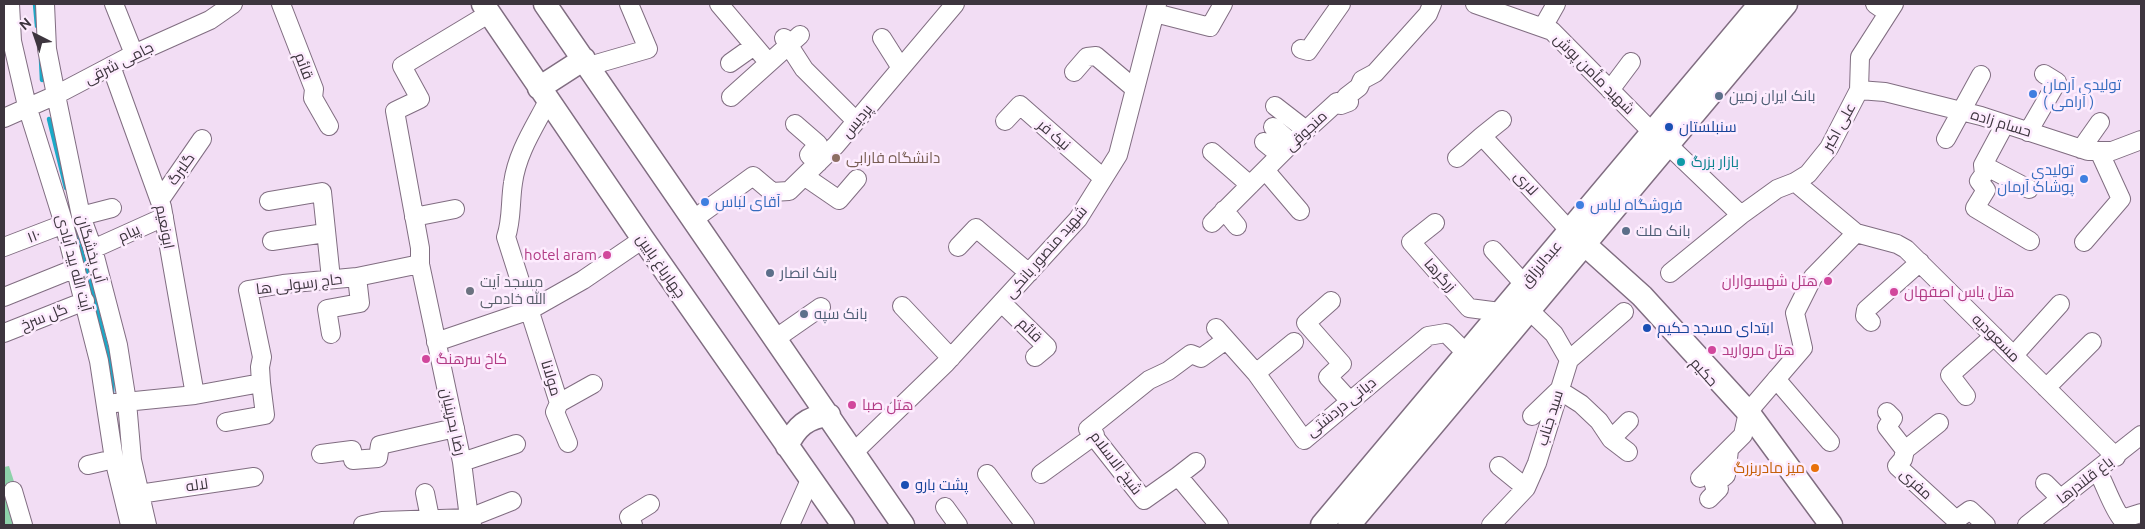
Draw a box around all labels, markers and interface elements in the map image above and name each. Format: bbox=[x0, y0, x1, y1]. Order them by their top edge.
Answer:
north arrow bbox=[10, 10, 60, 60]
text: N bbox=[16, 14, 34, 33]
street label: شهید مأمن پوش bbox=[1550, 30, 1638, 118]
street label: جامی شرقی bbox=[81, 38, 157, 88]
street label: قائم bbox=[291, 50, 317, 82]
place label: تولیدی آرمان ( آرامی ) bbox=[2043, 76, 2121, 111]
place label: بانک ایران زمین bbox=[1729, 87, 1816, 105]
marker: تولیدی آرمان ( آرامی ) bbox=[2027, 88, 2039, 100]
marker: بانک ایران زمین bbox=[1713, 90, 1725, 102]
street label: پردیس bbox=[838, 100, 876, 142]
street label: علی اکبر bbox=[1818, 100, 1860, 154]
street label: حسام زاده bbox=[1969, 105, 2033, 141]
street label: منجوقی bbox=[1281, 107, 1331, 155]
street label: نیک فر bbox=[1034, 116, 1074, 154]
place label: سنبلستان bbox=[1679, 118, 1737, 136]
marker: سنبلستان bbox=[1663, 121, 1675, 133]
street label: گلبرگ bbox=[163, 149, 199, 189]
place label: دانشگاه فارابی bbox=[846, 149, 940, 167]
marker: دانشگاه فارابی bbox=[830, 152, 842, 164]
place label: بازار بزرگ bbox=[1691, 153, 1739, 171]
marker: بازار بزرگ bbox=[1675, 156, 1687, 168]
place label: تولیدی پوشاک آرمان bbox=[1997, 161, 2074, 196]
street label: لاری bbox=[1510, 167, 1542, 199]
marker: تولیدی پوشاک آرمان bbox=[2078, 173, 2090, 185]
place label: آقای لباس bbox=[715, 193, 781, 211]
marker: آقای لباس bbox=[699, 196, 711, 208]
place label: فروشگاه لباس bbox=[1590, 196, 1683, 214]
marker: فروشگاه لباس bbox=[1574, 199, 1586, 211]
street label: شهید منصور بانکی bbox=[1001, 202, 1091, 302]
street label: ابونعیم bbox=[152, 203, 178, 251]
street label: آیت الله بید آبادی bbox=[52, 212, 96, 314]
street label: آب پخشگان bbox=[73, 213, 109, 285]
street label: پیام bbox=[115, 220, 143, 246]
place label: بانک ملت bbox=[1636, 222, 1691, 240]
street label: ۱۱۰ bbox=[25, 225, 43, 247]
marker: بانک ملت bbox=[1620, 225, 1632, 237]
street label: چهارباغ پایین bbox=[632, 231, 690, 301]
street label: عبدالرزاق bbox=[1516, 237, 1566, 291]
place label: hotel aram bbox=[524, 246, 597, 264]
marker: hotel aram bbox=[601, 249, 613, 261]
street label: زرگرها bbox=[1420, 255, 1460, 295]
place label: بانک انصار bbox=[780, 264, 837, 282]
marker: بانک انصار bbox=[764, 267, 776, 279]
street label: حاج رسولی ها bbox=[255, 270, 343, 298]
place label: هتل شهسواران bbox=[1722, 272, 1818, 290]
place label: مسجد آیت الله خادمی bbox=[480, 273, 546, 308]
marker: هتل شهسواران bbox=[1822, 275, 1834, 287]
place label: هتل یاس اصفهان bbox=[1904, 283, 2015, 301]
marker: مسجد آیت الله خادمی bbox=[464, 285, 476, 297]
marker: هتل یاس اصفهان bbox=[1888, 286, 1900, 298]
street label: گل سرخ bbox=[18, 299, 70, 335]
place label: بانک سپه bbox=[814, 305, 868, 323]
marker: بانک سپه bbox=[798, 308, 810, 320]
street label: مسعودیه bbox=[1968, 310, 2024, 366]
street label: قائم bbox=[1014, 314, 1046, 346]
place label: ابتدای مسجد حکیم bbox=[1657, 319, 1774, 337]
marker: ابتدای مسجد حکیم bbox=[1641, 322, 1653, 334]
place label: هتل مروارید bbox=[1722, 341, 1795, 359]
marker: هتل مروارید bbox=[1706, 344, 1718, 356]
place label: کاخ سرهنگ bbox=[436, 350, 507, 368]
marker: کاخ سرهنگ bbox=[420, 353, 432, 365]
street label: حکیم bbox=[1686, 354, 1722, 390]
street label: مولانا bbox=[537, 358, 565, 398]
street label: دیانی دردشتی bbox=[1302, 373, 1380, 441]
street label: رضا بحرینیان bbox=[436, 386, 470, 458]
street label: سید جناب bbox=[1533, 388, 1567, 448]
place label: هتل صبا bbox=[862, 396, 913, 414]
marker: هتل صبا bbox=[846, 399, 858, 411]
street label: شیخ الاسلام bbox=[1086, 428, 1146, 498]
street label: باغ قلندرها bbox=[2053, 452, 2117, 508]
place label: میز مادربزرگ bbox=[1734, 459, 1805, 477]
marker: میز مادربزرگ bbox=[1809, 462, 1821, 474]
street label: مفری bbox=[1896, 465, 1936, 503]
street label: لاله bbox=[185, 475, 209, 495]
place label: پشت بارو bbox=[915, 476, 968, 494]
marker: پشت بارو bbox=[899, 479, 911, 491]

